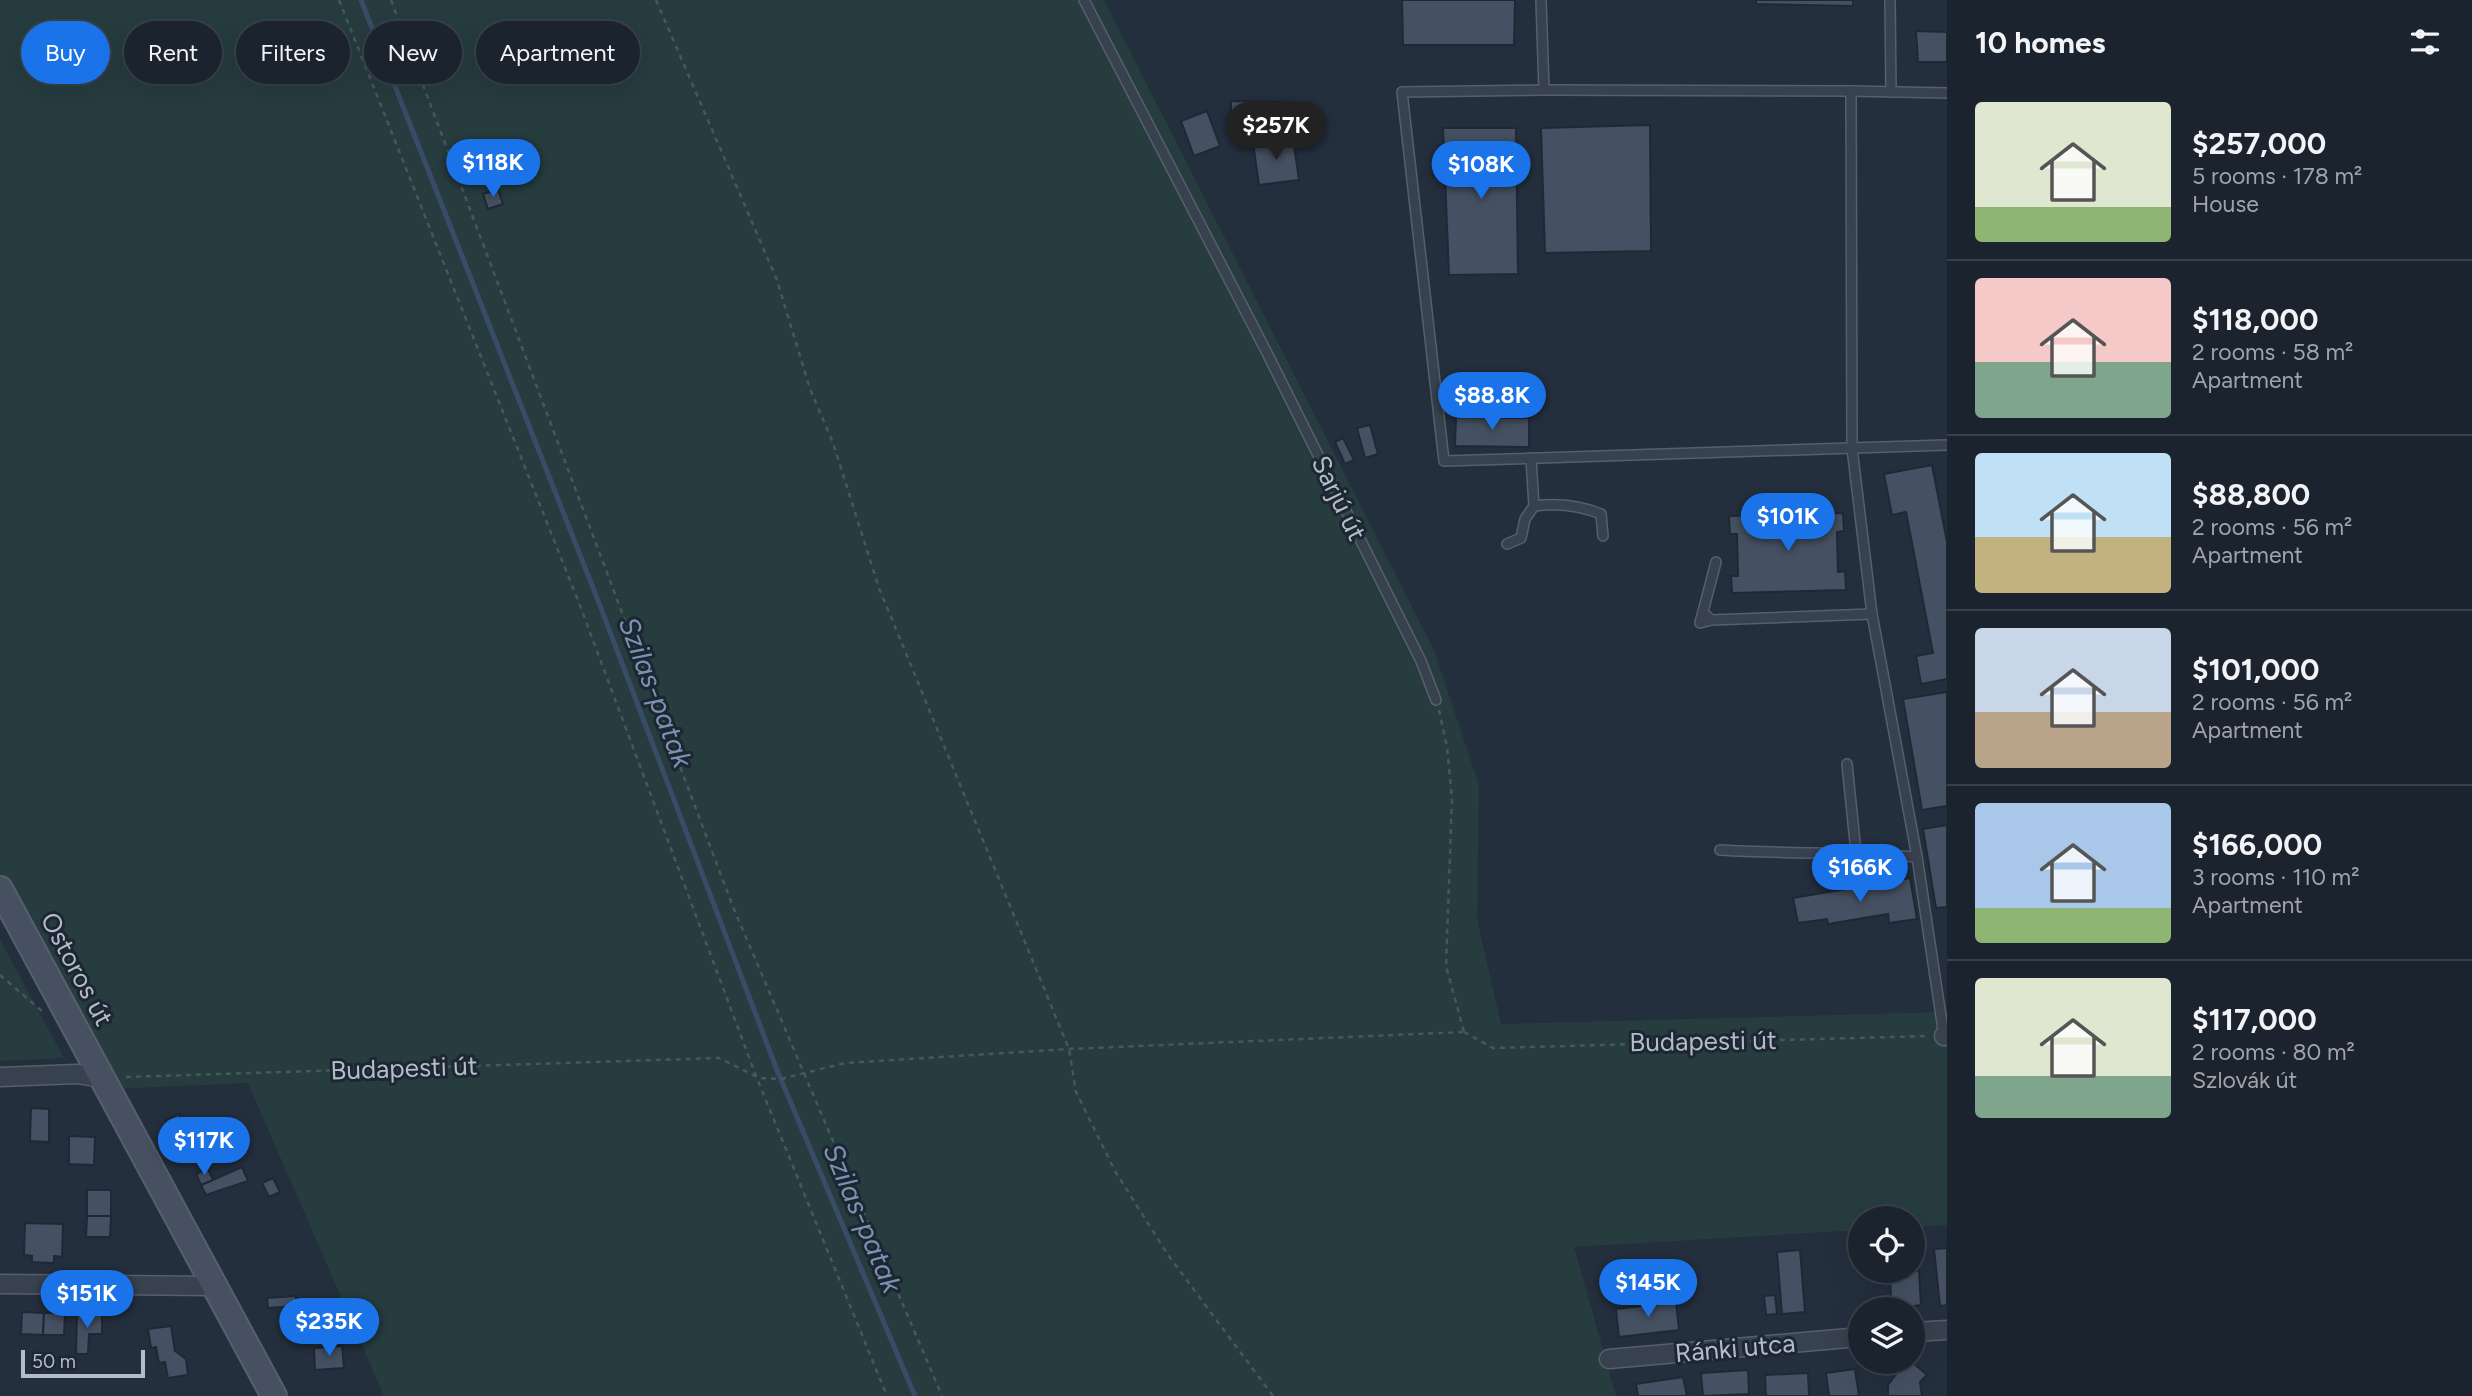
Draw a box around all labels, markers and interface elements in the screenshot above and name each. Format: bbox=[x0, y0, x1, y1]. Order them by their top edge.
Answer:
chip: Buy bbox=[21, 21, 110, 84]
chip: Rent bbox=[124, 21, 222, 84]
chip: Filters bbox=[236, 21, 350, 84]
chip: New bbox=[364, 21, 462, 84]
chip: Apartment bbox=[476, 21, 640, 84]
icon: filters bbox=[2406, 23, 2444, 61]
text: 10 homes bbox=[1975, 24, 2106, 61]
pin: $257K bbox=[1227, 102, 1325, 162]
text: $257K bbox=[1242, 111, 1310, 139]
text: $257,000 bbox=[2192, 125, 2326, 162]
icon: home bbox=[2031, 130, 2115, 214]
pin: $118K bbox=[444, 140, 542, 199]
pin: $108K bbox=[1432, 142, 1530, 201]
text: $118K bbox=[462, 148, 524, 176]
text: $108K bbox=[1448, 150, 1514, 178]
text: 5 rooms · 178 m² bbox=[2192, 162, 2362, 190]
text: House bbox=[2192, 190, 2259, 218]
text: $118,000 bbox=[2192, 301, 2318, 338]
icon: home bbox=[2031, 306, 2115, 390]
text: 2 rooms · 58 m² bbox=[2192, 338, 2353, 366]
text: Apartment bbox=[2192, 366, 2303, 394]
pin: $88.8K bbox=[1435, 372, 1549, 432]
text: $88.8K bbox=[1454, 381, 1530, 409]
street label: Sarjú út bbox=[1305, 450, 1373, 546]
text: $88,800 bbox=[2192, 476, 2310, 513]
icon: home bbox=[2031, 481, 2115, 565]
pin: $101K bbox=[1739, 494, 1837, 553]
text: $101K bbox=[1757, 502, 1819, 530]
text: 2 rooms · 56 m² bbox=[2192, 513, 2352, 541]
text: Apartment bbox=[2192, 541, 2303, 569]
water label: Szilas-patak bbox=[612, 612, 701, 774]
text: $101,000 bbox=[2192, 651, 2319, 688]
icon: home bbox=[2031, 656, 2115, 740]
text: 2 rooms · 56 m² bbox=[2192, 688, 2352, 716]
text: Apartment bbox=[2192, 716, 2303, 744]
text: $166,000 bbox=[2192, 826, 2322, 863]
icon: home bbox=[2031, 831, 2115, 915]
pin: $166K bbox=[1811, 844, 1909, 904]
text: $166K bbox=[1828, 853, 1892, 881]
text: 3 rooms · 110 m² bbox=[2192, 863, 2359, 891]
text: Apartment bbox=[2192, 891, 2303, 919]
street label: Ostoros út bbox=[34, 907, 120, 1031]
text: $117,000 bbox=[2192, 1001, 2317, 1038]
icon: home bbox=[2031, 1006, 2115, 1090]
street label: Budapesti út bbox=[1629, 1024, 1777, 1058]
text: 2 rooms · 80 m² bbox=[2192, 1038, 2355, 1066]
street label: Budapesti út bbox=[330, 1049, 478, 1087]
text: Szlovák út bbox=[2192, 1066, 2297, 1094]
pin: $117K bbox=[155, 1118, 253, 1177]
text: $117K bbox=[174, 1126, 234, 1154]
water label: Szilas-patak bbox=[816, 1138, 910, 1299]
map controls bbox=[1848, 1206, 1925, 1374]
button: locate bbox=[1848, 1206, 1925, 1283]
pin: $145K bbox=[1599, 1260, 1697, 1319]
text: $145K bbox=[1615, 1268, 1681, 1296]
pin: $151K bbox=[38, 1270, 136, 1330]
text: $151K bbox=[57, 1279, 117, 1307]
button: layers bbox=[1848, 1297, 1925, 1374]
pin: $235K bbox=[280, 1298, 378, 1358]
text: $235K bbox=[295, 1307, 363, 1335]
street label: Ránki utca bbox=[1673, 1327, 1797, 1369]
scale bar bbox=[21, 1347, 145, 1379]
text: 50 m bbox=[32, 1350, 76, 1373]

